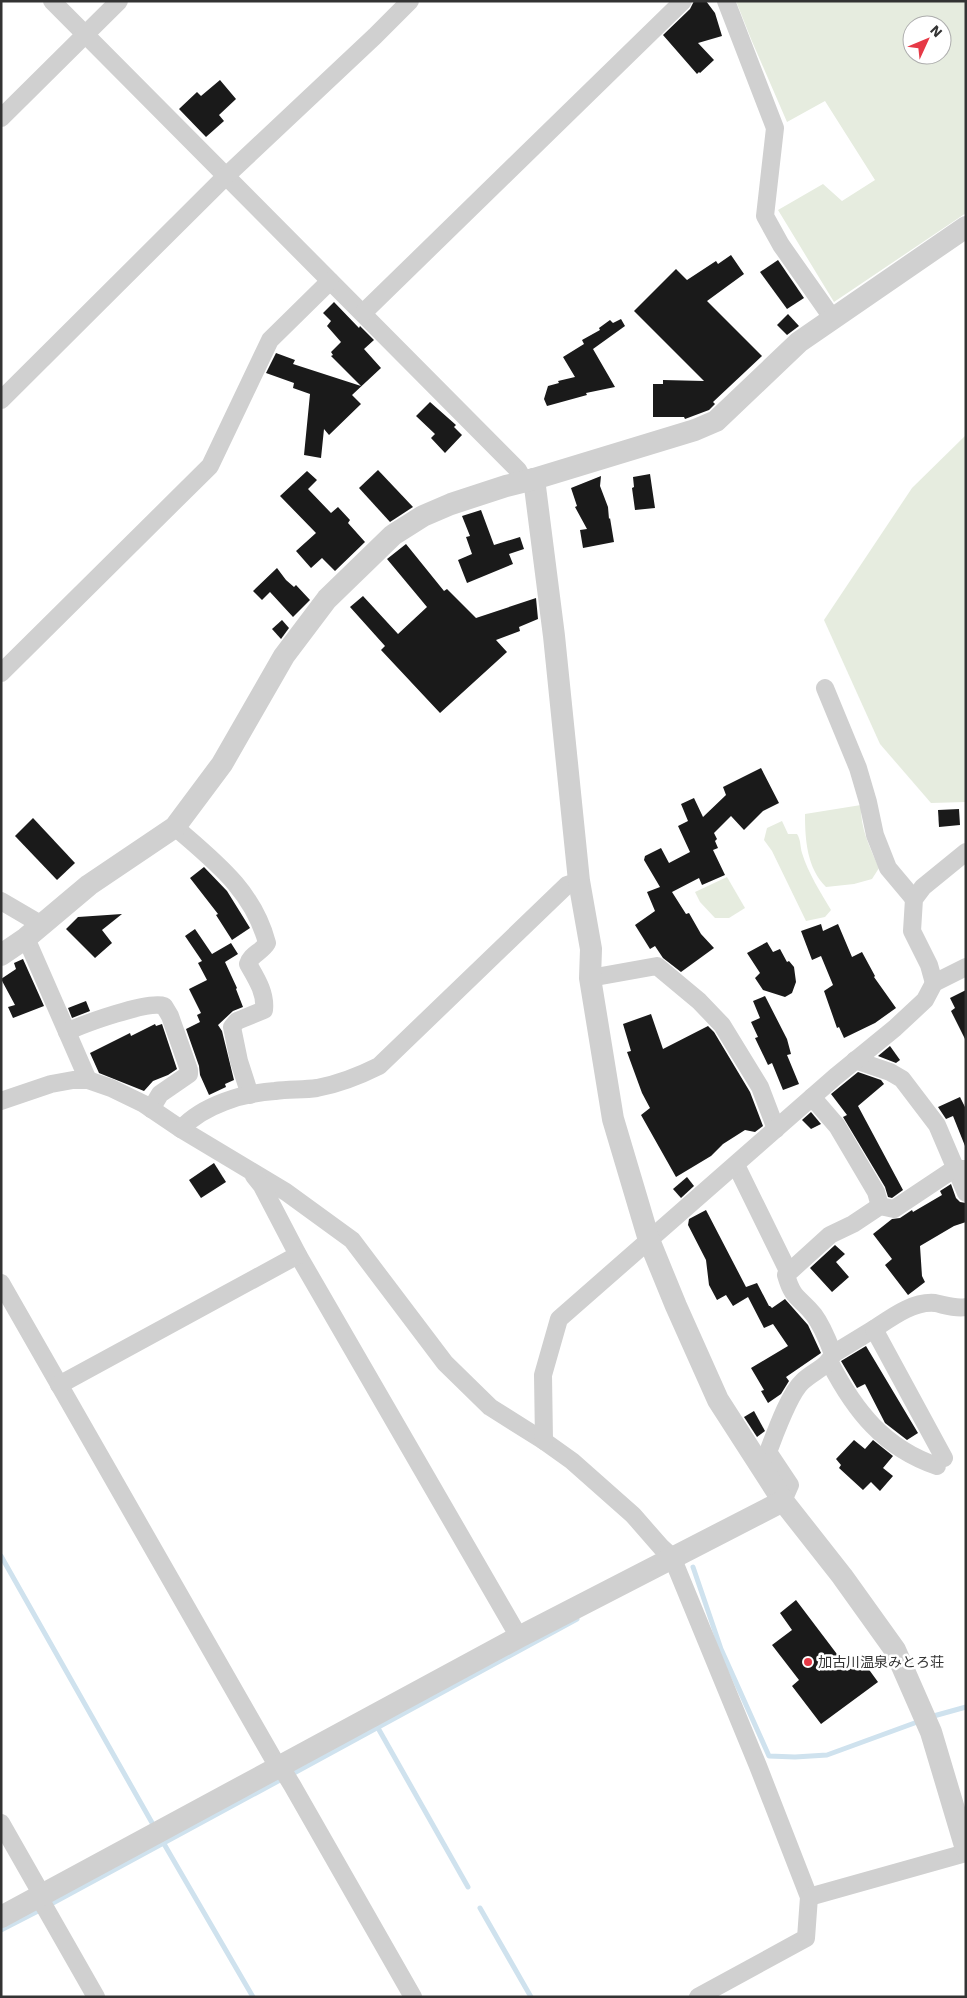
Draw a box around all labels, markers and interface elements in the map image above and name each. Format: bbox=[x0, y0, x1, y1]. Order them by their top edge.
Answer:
north arrow bbox=[902, 15, 952, 65]
text: N bbox=[927, 22, 946, 40]
place label: 加古川温泉みとろ荘 bbox=[818, 1654, 944, 1670]
marker: 加古川温泉みとろ荘 bbox=[802, 1656, 814, 1668]

